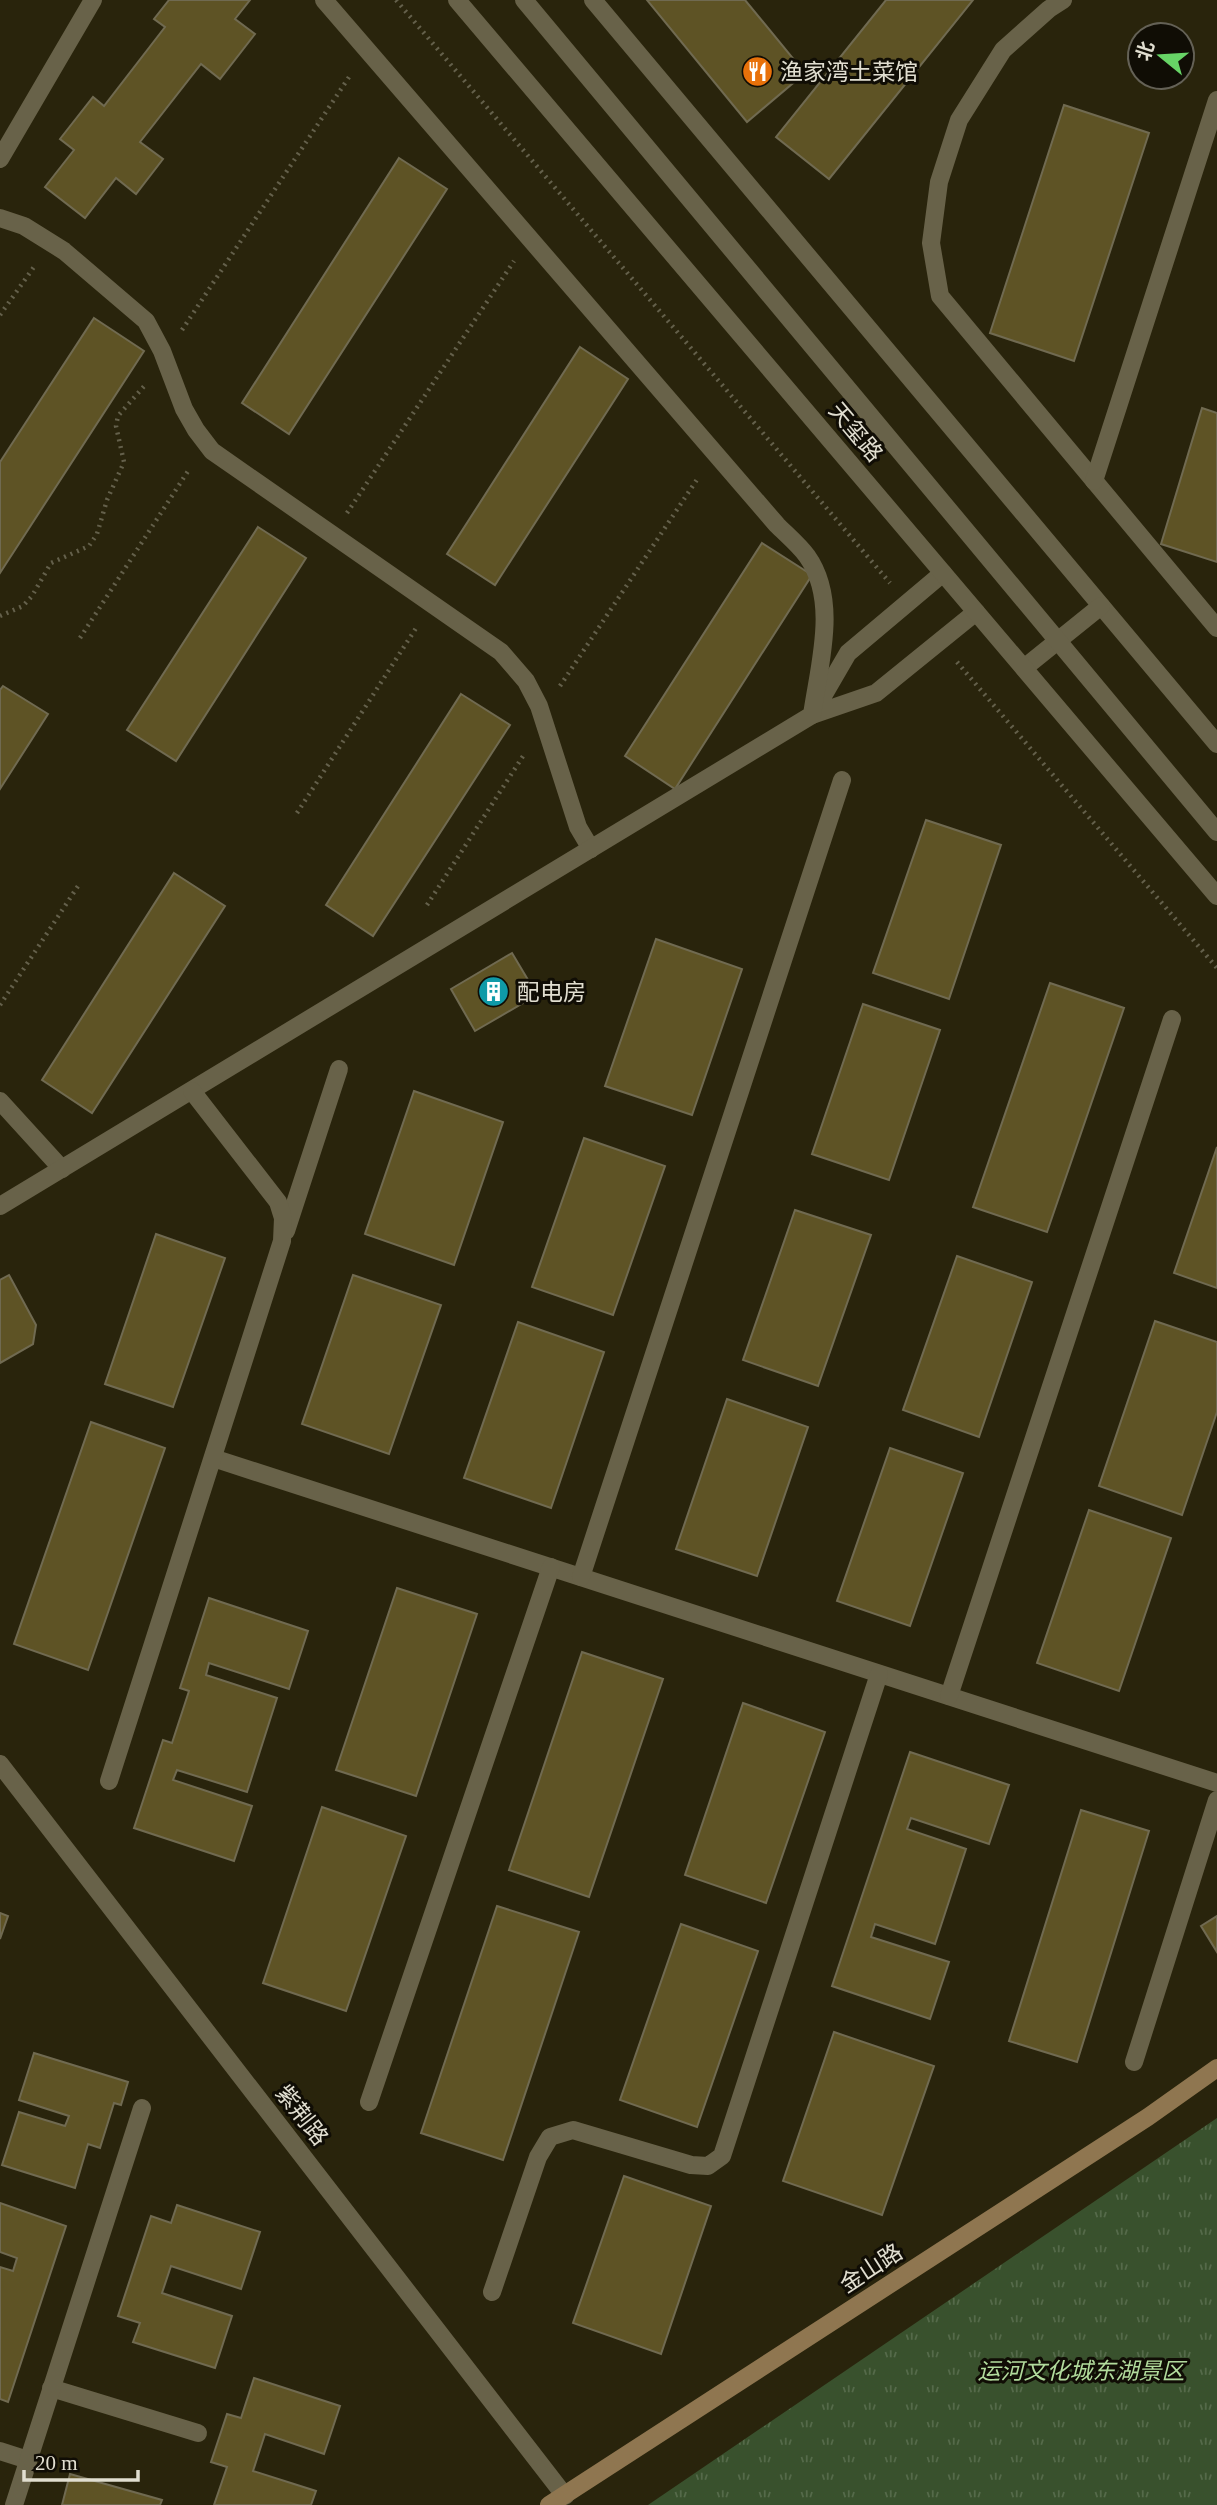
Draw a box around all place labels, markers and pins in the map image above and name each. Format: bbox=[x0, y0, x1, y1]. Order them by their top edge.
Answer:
restaurant icon: 渔家湾土菜馆 bbox=[740, 55, 774, 89]
place label: 渔家湾土菜馆 bbox=[780, 60, 918, 85]
building icon: 配电房 bbox=[477, 975, 511, 1009]
place label: 配电房 bbox=[517, 980, 586, 1005]

